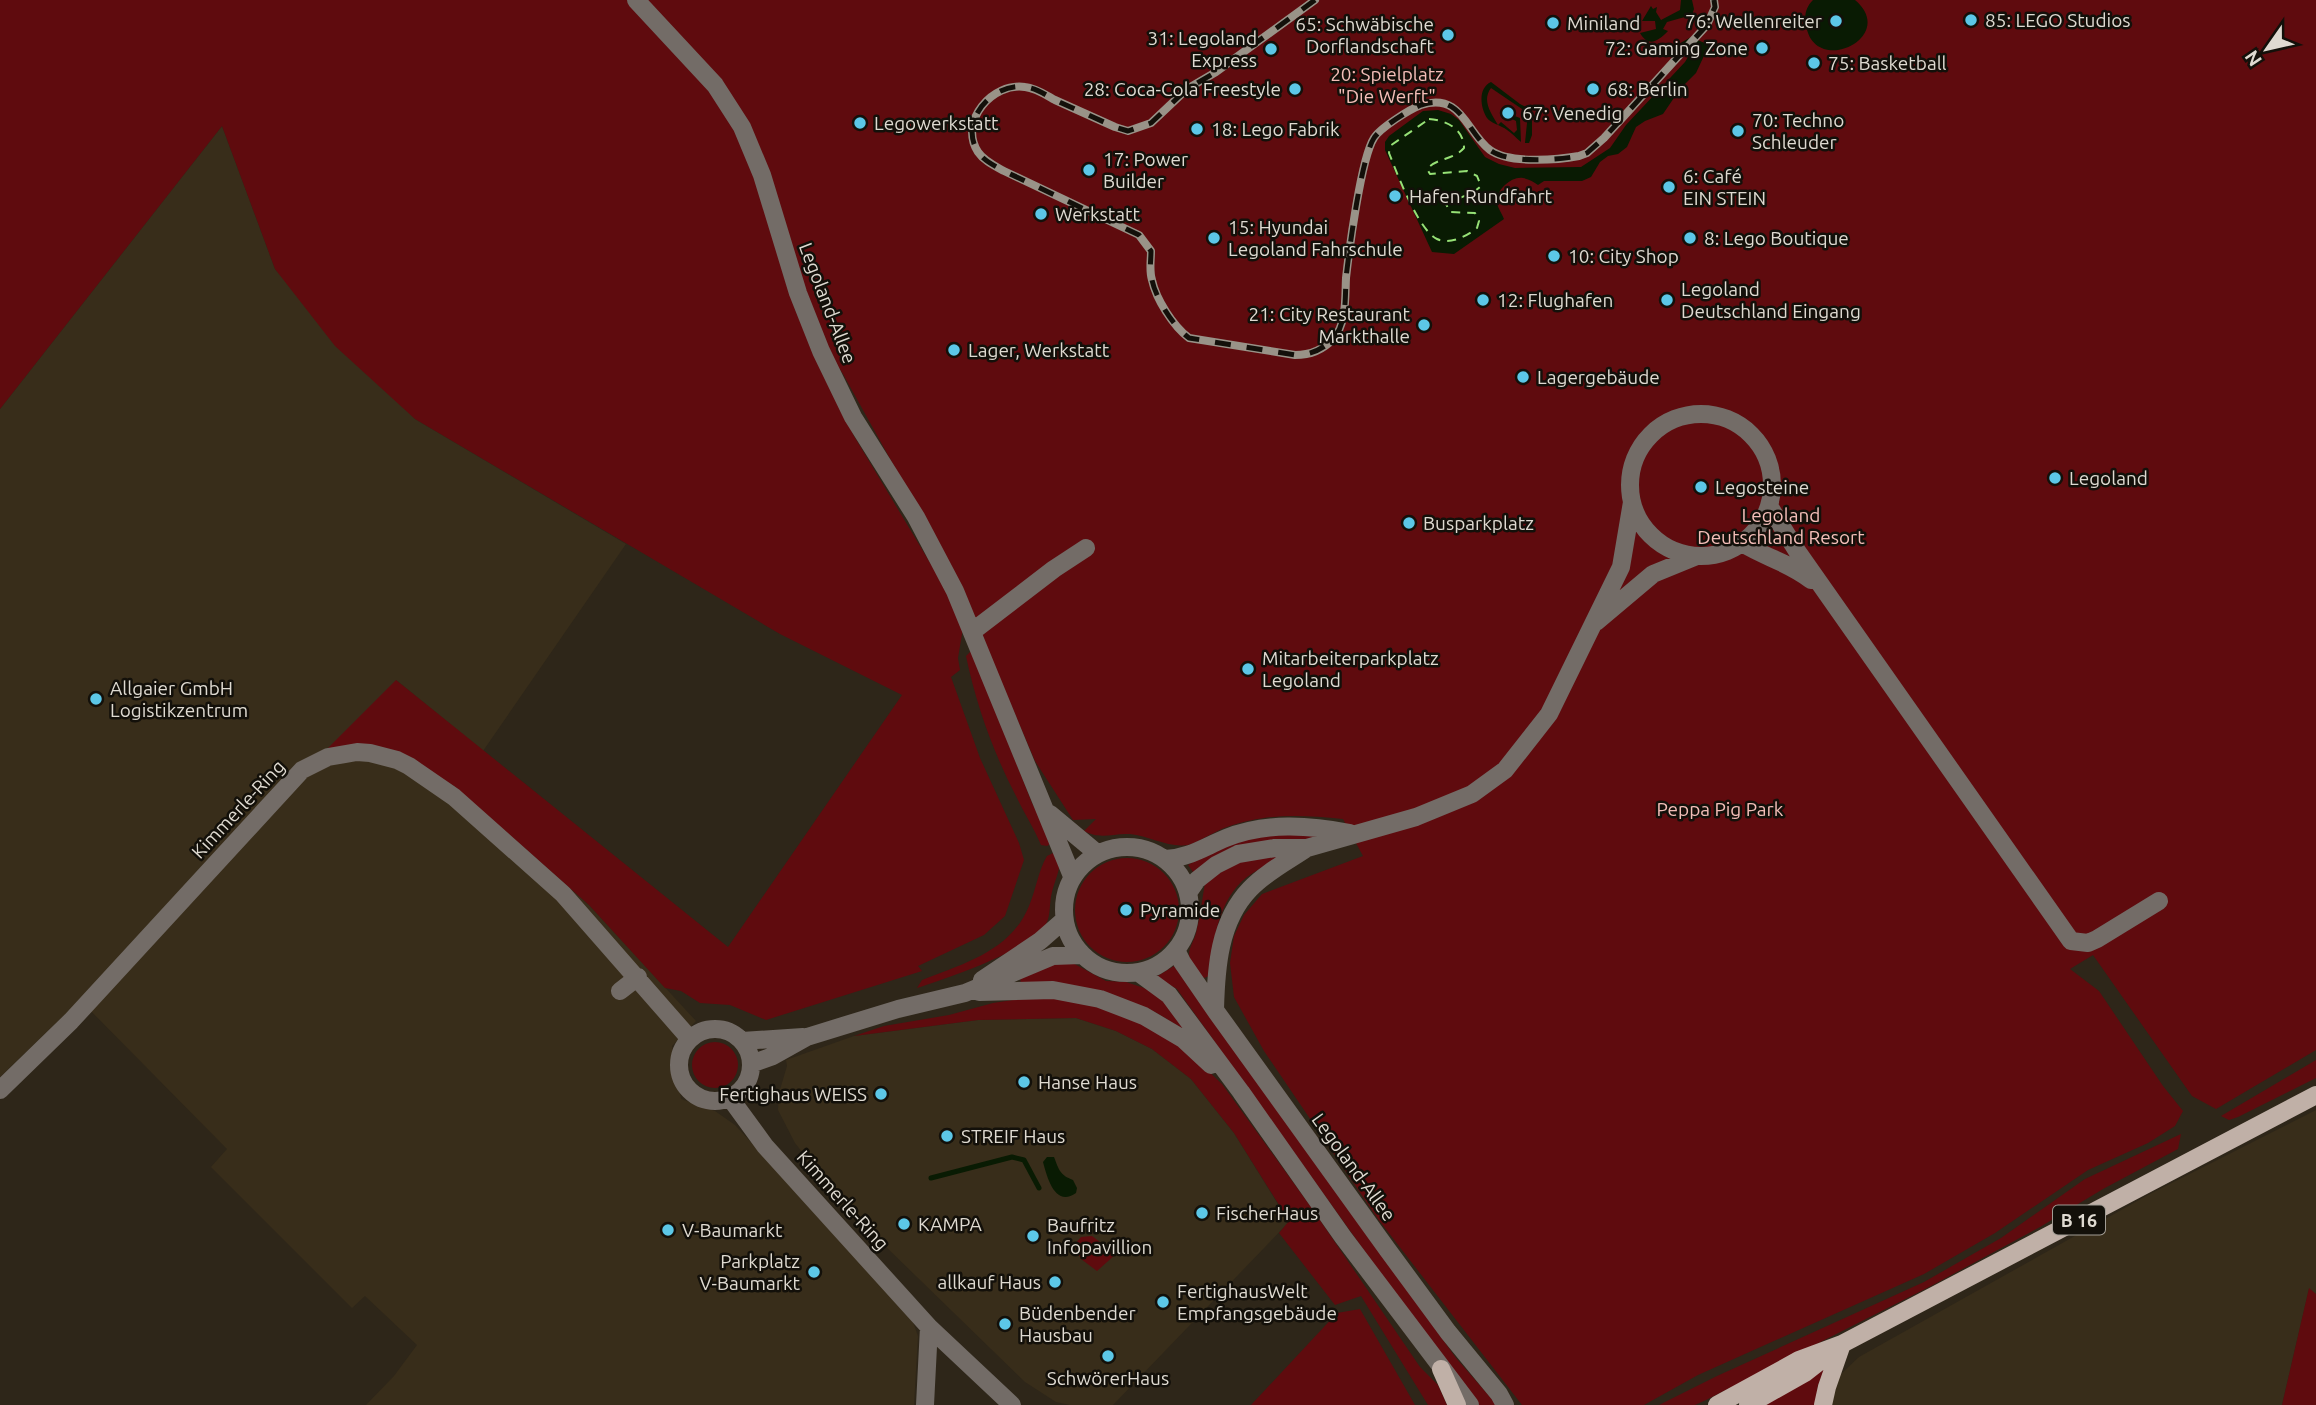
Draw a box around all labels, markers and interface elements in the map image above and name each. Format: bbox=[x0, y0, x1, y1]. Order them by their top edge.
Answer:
place label: 85: LEGO Studios bbox=[1985, 9, 2131, 31]
place label: 76: Wellenreiter bbox=[1685, 10, 1822, 32]
place label: Miniland bbox=[1567, 12, 1640, 34]
marker: 85: LEGO Studios bbox=[1963, 12, 1979, 28]
place label: 65: Schwäbische Dorflandschaft bbox=[1295, 13, 1435, 57]
marker: 76: Wellenreiter bbox=[1828, 13, 1844, 29]
north arrow bbox=[2232, 14, 2302, 84]
marker: Miniland bbox=[1545, 15, 1561, 31]
place label: 31: Legoland Express bbox=[1148, 27, 1257, 71]
marker: 65: Schwäbische Dorflandschaft bbox=[1440, 27, 1456, 43]
place label: 72: Gaming Zone bbox=[1605, 37, 1748, 59]
marker: 72: Gaming Zone bbox=[1754, 40, 1770, 56]
marker: 31: Legoland Express bbox=[1263, 41, 1279, 57]
text: N bbox=[2240, 46, 2266, 71]
place label: 75: Basketball bbox=[1828, 52, 1947, 74]
marker: 75: Basketball bbox=[1806, 55, 1822, 71]
park label: 20: Spielplatz "Die Werft" bbox=[1330, 63, 1444, 107]
place label: 28: Coca-Cola Freestyle bbox=[1084, 78, 1281, 100]
place label: 68: Berlin bbox=[1607, 78, 1688, 100]
marker: 28: Coca-Cola Freestyle bbox=[1287, 81, 1303, 97]
marker: 68: Berlin bbox=[1585, 81, 1601, 97]
place label: 67: Venedig bbox=[1522, 102, 1622, 124]
marker: 67: Venedig bbox=[1500, 105, 1516, 121]
place label: 70: Techno Schleuder bbox=[1752, 109, 1844, 153]
place label: Legowerkstatt bbox=[874, 112, 999, 134]
marker: Legowerkstatt bbox=[852, 115, 868, 131]
place label: 18: Lego Fabrik bbox=[1211, 118, 1340, 140]
marker: 18: Lego Fabrik bbox=[1189, 121, 1205, 137]
marker: 70: Techno Schleuder bbox=[1730, 123, 1746, 139]
place label: 17: Power Builder bbox=[1103, 148, 1188, 192]
marker: 17: Power Builder bbox=[1081, 162, 1097, 178]
place label: 6: Café EIN STEIN bbox=[1683, 165, 1766, 209]
marker: 6: Café EIN STEIN bbox=[1661, 179, 1677, 195]
place label: Hafen Rundfahrt bbox=[1409, 185, 1553, 207]
marker: Hafen Rundfahrt bbox=[1387, 188, 1403, 204]
place label: Werkstatt bbox=[1055, 203, 1140, 225]
marker: Werkstatt bbox=[1033, 206, 1049, 222]
place label: 15: Hyundai Legoland Fahrschule bbox=[1228, 216, 1403, 260]
place label: 8: Lego Boutique bbox=[1704, 227, 1849, 249]
marker: 15: Hyundai Legoland Fahrschule bbox=[1206, 230, 1222, 246]
marker: 8: Lego Boutique bbox=[1682, 230, 1698, 246]
street label: Legoland-Allee bbox=[795, 239, 861, 367]
place label: 10: City Shop bbox=[1568, 245, 1679, 267]
marker: 10: City Shop bbox=[1546, 248, 1562, 264]
place label: Legoland Deutschland Eingang bbox=[1681, 278, 1861, 322]
place label: 12: Flughafen bbox=[1497, 289, 1613, 311]
marker: 12: Flughafen bbox=[1475, 292, 1491, 308]
marker: Legoland Deutschland Eingang bbox=[1659, 292, 1675, 308]
place label: 21: City Restaurant Markthalle bbox=[1248, 303, 1411, 347]
marker: 21: City Restaurant Markthalle bbox=[1416, 317, 1432, 333]
place label: Lager, Werkstatt bbox=[968, 339, 1110, 361]
marker: Lager, Werkstatt bbox=[946, 342, 962, 358]
place label: Lagergebäude bbox=[1537, 366, 1660, 388]
marker: Lagergebäude bbox=[1515, 369, 1531, 385]
place label: Legoland bbox=[2069, 467, 2148, 489]
marker: Legoland bbox=[2047, 470, 2063, 486]
place label: Legosteine bbox=[1715, 476, 1809, 498]
marker: Legosteine bbox=[1693, 479, 1709, 495]
park label: Legoland Deutschland Resort bbox=[1697, 504, 1865, 548]
place label: Busparkplatz bbox=[1423, 512, 1534, 534]
marker: Busparkplatz bbox=[1401, 515, 1417, 531]
place label: Mitarbeiterparkplatz Legoland bbox=[1262, 647, 1439, 691]
marker: Mitarbeiterparkplatz Legoland bbox=[1240, 661, 1256, 677]
place label: Allgaier GmbH Logistikzentrum bbox=[110, 677, 248, 721]
marker: Allgaier GmbH Logistikzentrum bbox=[88, 691, 104, 707]
street label: Kimmerle-Ring bbox=[187, 755, 289, 863]
park label: Peppa Pig Park bbox=[1657, 798, 1784, 820]
place label: Pyramide bbox=[1140, 899, 1220, 921]
marker: Pyramide bbox=[1118, 902, 1134, 918]
place label: Hanse Haus bbox=[1038, 1071, 1137, 1093]
marker: Hanse Haus bbox=[1016, 1074, 1032, 1090]
place label: Fertighaus WEISS bbox=[719, 1083, 867, 1105]
marker: Fertighaus WEISS bbox=[873, 1086, 889, 1102]
street label: Legoland-Allee bbox=[1308, 1109, 1400, 1225]
place label: STREIF Haus bbox=[961, 1125, 1065, 1147]
marker: STREIF Haus bbox=[939, 1128, 955, 1144]
street label: Kimmerle-Ring bbox=[793, 1146, 893, 1254]
place label: FischerHaus bbox=[1216, 1202, 1318, 1224]
marker: FischerHaus bbox=[1194, 1205, 1210, 1221]
road number: B 16 bbox=[2053, 1205, 2105, 1234]
place label: KAMPA bbox=[918, 1213, 983, 1235]
place label: Baufritz Infopavillion bbox=[1047, 1214, 1152, 1258]
marker: KAMPA bbox=[896, 1216, 912, 1232]
place label: V-Baumarkt bbox=[682, 1219, 783, 1241]
marker: V-Baumarkt bbox=[660, 1222, 676, 1238]
marker: Baufritz Infopavillion bbox=[1025, 1228, 1041, 1244]
place label: Parkplatz V-Baumarkt bbox=[699, 1250, 801, 1294]
marker: Parkplatz V-Baumarkt bbox=[806, 1264, 822, 1280]
place label: allkauf Haus bbox=[937, 1271, 1041, 1293]
marker: allkauf Haus bbox=[1047, 1274, 1063, 1290]
place label: FertighausWelt Empfangsgebäude bbox=[1177, 1280, 1337, 1324]
marker: FertighausWelt Empfangsgebäude bbox=[1155, 1294, 1171, 1310]
place label: Büdenbender Hausbau bbox=[1019, 1302, 1136, 1346]
marker: Büdenbender Hausbau bbox=[997, 1316, 1013, 1332]
marker: SchwörerHaus bbox=[1100, 1348, 1116, 1364]
place label: SchwörerHaus bbox=[1047, 1367, 1169, 1389]

